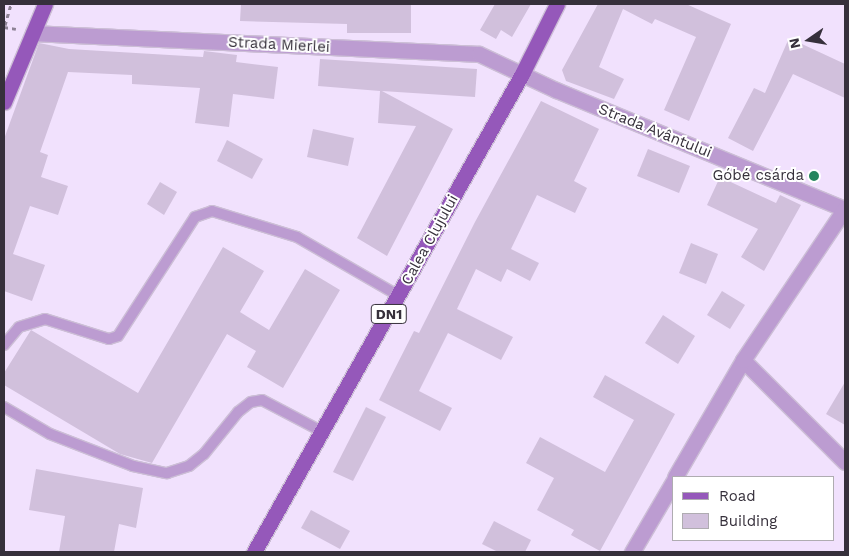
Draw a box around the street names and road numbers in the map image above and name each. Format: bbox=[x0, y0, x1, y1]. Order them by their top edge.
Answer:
street label: Strada Mierlei bbox=[228, 33, 330, 57]
street label: Strada Avântului bbox=[595, 100, 715, 162]
street label: Calea Clujului bbox=[398, 192, 462, 288]
road number: DN1 bbox=[370, 302, 408, 326]

